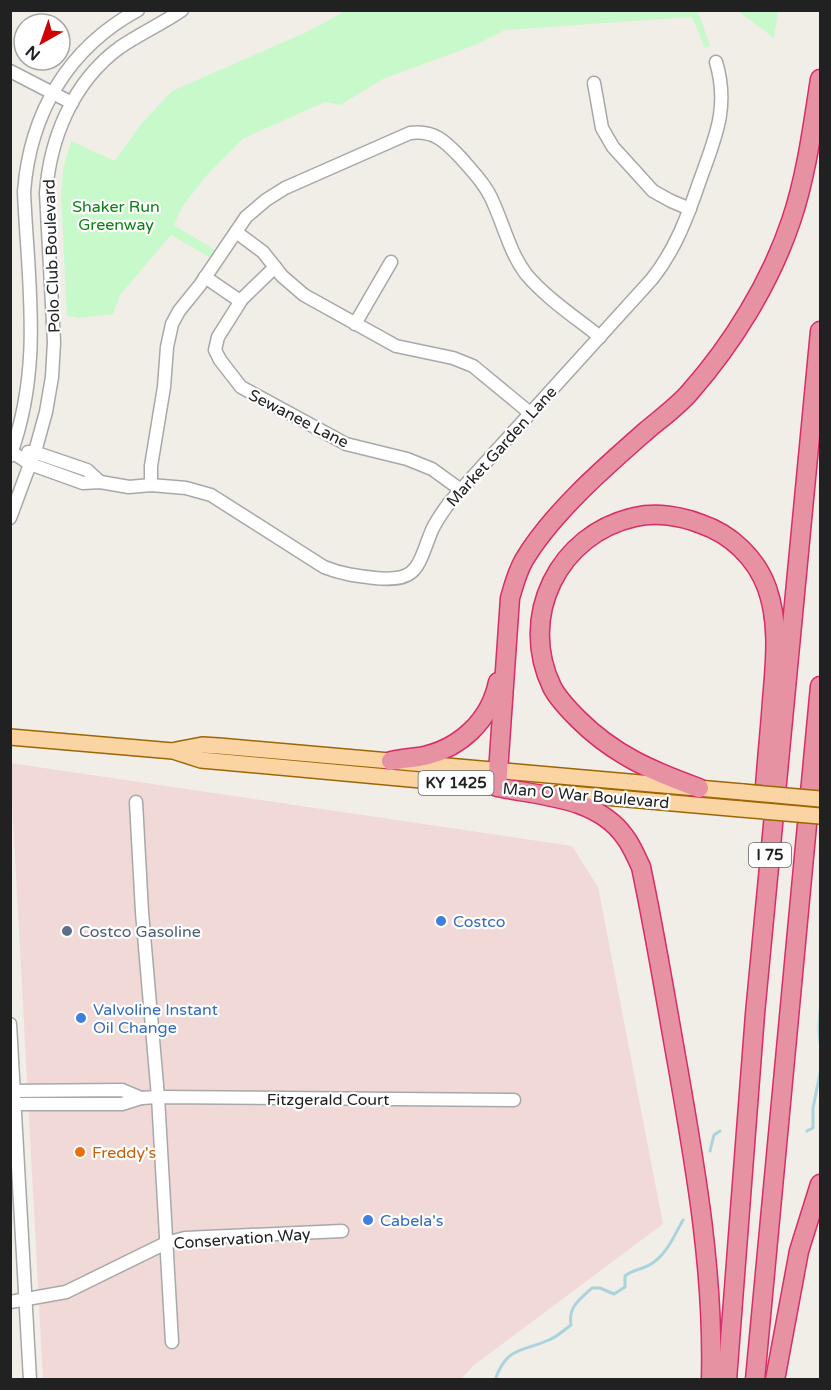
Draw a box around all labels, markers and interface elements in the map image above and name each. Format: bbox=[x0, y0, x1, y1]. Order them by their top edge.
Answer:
north arrow bbox=[12, 12, 72, 72]
text: N bbox=[22, 41, 44, 65]
street label: Polo Club Boulevard bbox=[39, 179, 65, 333]
park label: Shaker Run Greenway bbox=[72, 197, 160, 235]
street label: Market Garden Lane bbox=[442, 382, 561, 511]
street label: Sewanee Lane bbox=[245, 385, 352, 453]
road number: KY 1425 bbox=[418, 771, 494, 795]
street label: Man O War Boulevard bbox=[502, 779, 670, 813]
road number: I 75 bbox=[749, 843, 791, 867]
place label: Costco bbox=[453, 912, 505, 932]
marker: Costco bbox=[434, 914, 448, 928]
place label: Costco Gasoline bbox=[79, 922, 201, 942]
marker: Costco Gasoline bbox=[60, 924, 74, 938]
place label: Valvoline Instant Oil Change bbox=[93, 1000, 218, 1038]
marker: Valvoline Instant Oil Change bbox=[74, 1011, 88, 1025]
street label: Fitzgerald Court bbox=[267, 1090, 389, 1110]
place label: Freddy's bbox=[92, 1143, 156, 1163]
marker: Freddy's bbox=[73, 1145, 87, 1159]
place label: Cabela's bbox=[380, 1211, 443, 1231]
marker: Cabela's bbox=[361, 1213, 375, 1227]
street label: Conservation Way bbox=[173, 1224, 312, 1254]

